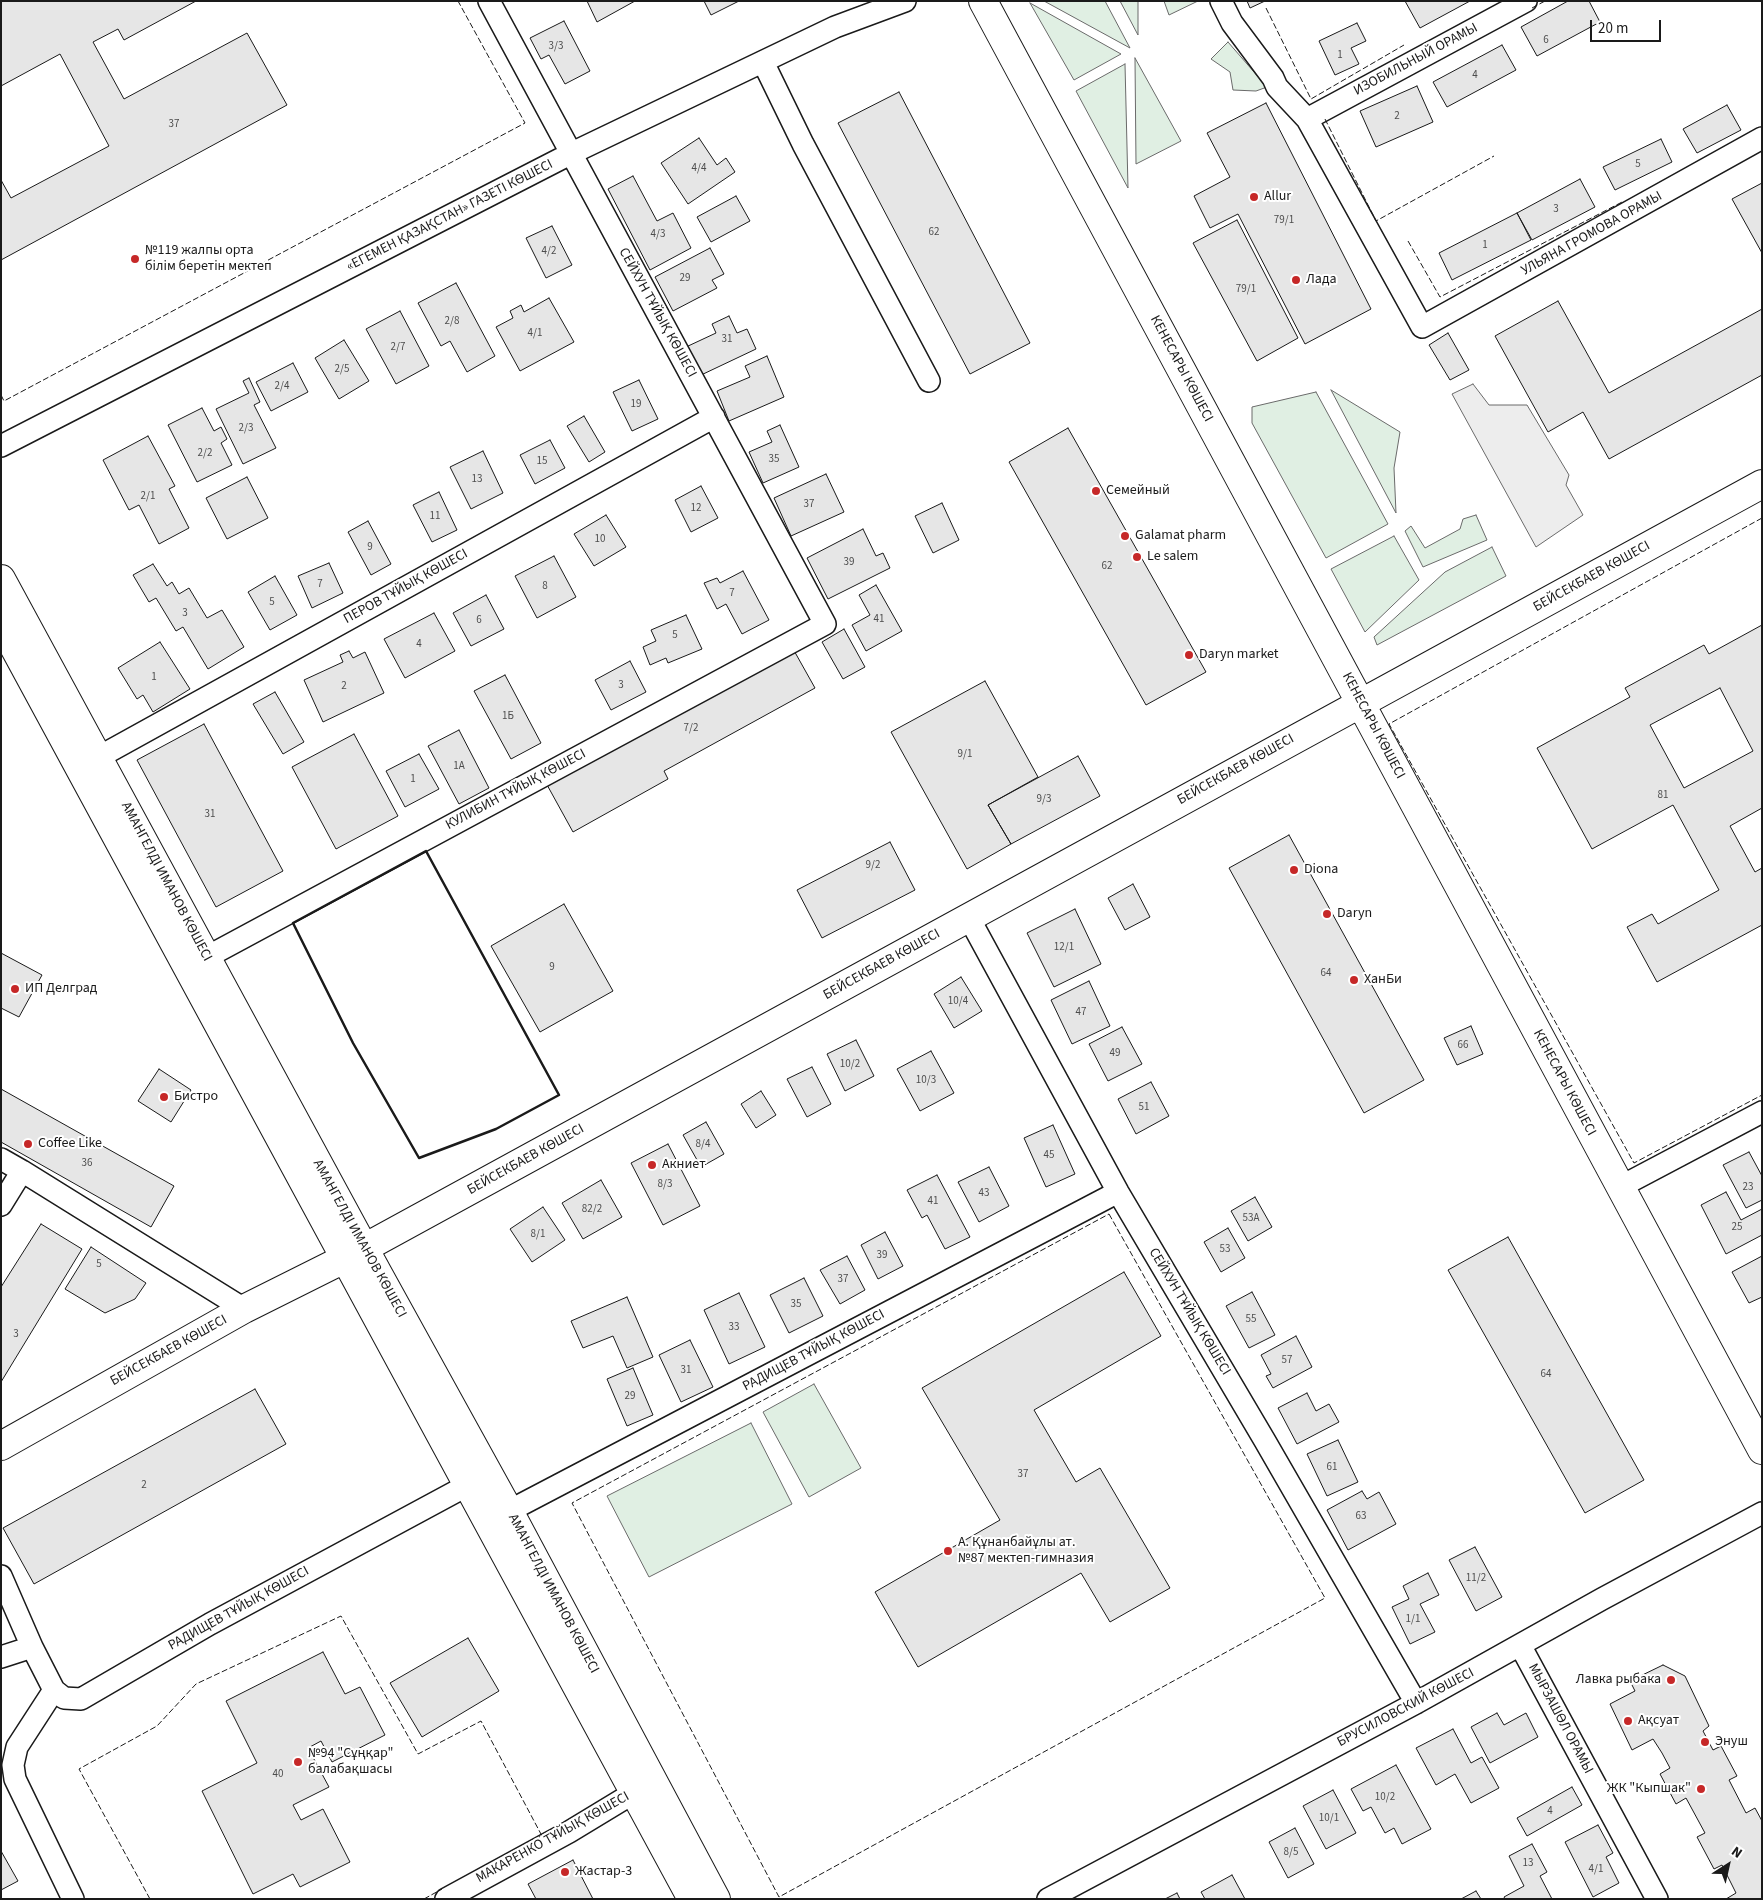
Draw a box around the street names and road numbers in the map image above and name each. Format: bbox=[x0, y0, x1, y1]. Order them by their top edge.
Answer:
street label: ИЗОБИЛЬНЫЙ ОРАМЫ bbox=[1351, 20, 1481, 100]
street label: «ЕГЕМЕН ҚАЗАҚСТАН» ГАЗЕТІ КӨШЕСІ bbox=[344, 156, 556, 276]
street label: УЛЬЯНА ГРОМОВА ОРАМЫ bbox=[1519, 188, 1665, 280]
street label: СЕЙХУН ТҰЙЫҚ КӨШЕСІ bbox=[614, 245, 700, 381]
street label: КЕНЕСАРЫ КӨШЕСІ bbox=[1146, 313, 1216, 425]
street label: БЕЙСЕКБАЕВ КӨШЕСІ bbox=[1531, 538, 1653, 616]
street label: ПЕРОВ ТҰЙЫҚ КӨШЕСІ bbox=[341, 546, 471, 628]
street label: КЕНЕСАРЫ КӨШЕСІ bbox=[1338, 670, 1408, 782]
street label: БЕЙСЕКБАЕВ КӨШЕСІ bbox=[1175, 731, 1297, 809]
street label: КУЛИБИН ТҰЙЫҚ КӨШЕСІ bbox=[443, 746, 589, 834]
street label: АМАНГЕЛДІ ИМАНОВ КӨШЕСІ bbox=[117, 799, 215, 965]
street label: БЕЙСЕКБАЕВ КӨШЕСІ bbox=[821, 926, 943, 1004]
street label: КЕНЕСАРЫ КӨШЕСІ bbox=[1529, 1027, 1599, 1139]
street label: БЕЙСЕКБАЕВ КӨШЕСІ bbox=[465, 1121, 587, 1199]
street label: АМАНГЕЛДІ ИМАНОВ КӨШЕСІ bbox=[308, 1157, 410, 1321]
street label: СЕЙХУН ТҰЙЫҚ КӨШЕСІ bbox=[1144, 1245, 1234, 1379]
street label: РАДИЩЕВ ТҰЙЫҚ КӨШЕСІ bbox=[740, 1306, 888, 1396]
street label: БЕЙСЕКБАЕВ КӨШЕСІ bbox=[108, 1312, 230, 1390]
street label: АМАНГЕЛДІ ИМАНОВ КӨШЕСІ bbox=[504, 1511, 602, 1677]
street label: РАДИЩЕВ ТҰЙЫҚ КӨШЕСІ bbox=[166, 1563, 312, 1655]
street label: МЫРЗАШӨЛ ОРАМЫ bbox=[1524, 1661, 1596, 1777]
street label: БРУСИЛОВСКИЙ КӨШЕСІ bbox=[1335, 1665, 1477, 1751]
street label: МАКАРЕНКО ТҰЙЫҚ КӨШЕСІ bbox=[473, 1789, 633, 1887]

